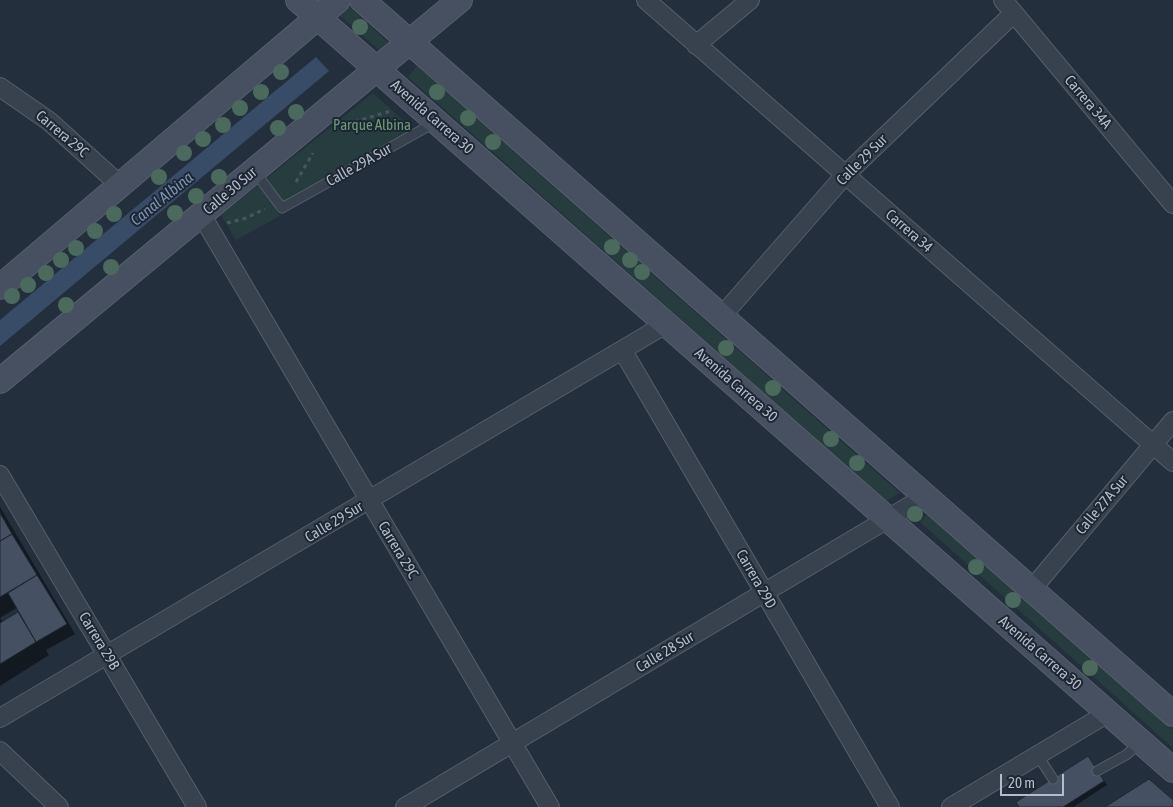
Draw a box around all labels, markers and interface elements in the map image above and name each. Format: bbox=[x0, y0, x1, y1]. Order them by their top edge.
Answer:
street label: Carrera 34A bbox=[1061, 72, 1115, 132]
street label: Avenida Carrera 30 bbox=[387, 76, 477, 158]
street label: Carrera 29C bbox=[32, 107, 92, 161]
park label: Parque Albina bbox=[333, 116, 411, 134]
street label: Calle 29 Sur bbox=[833, 131, 891, 189]
street label: Calle 29A Sur bbox=[323, 140, 395, 190]
street label: Calle 30 Sur bbox=[200, 163, 260, 219]
water label: Canal Albina bbox=[127, 168, 197, 230]
street label: Carrera 34 bbox=[882, 206, 936, 256]
street label: Avenida Carrera 30 bbox=[691, 344, 781, 426]
street label: Calle 27A Sur bbox=[1072, 472, 1132, 538]
street label: Calle 29 Sur bbox=[302, 498, 366, 546]
street label: Carrera 29C bbox=[374, 518, 422, 582]
street label: Carrera 29D bbox=[732, 546, 780, 612]
street label: Carrera 29B bbox=[75, 609, 123, 673]
street label: Avenida Carrera 30 bbox=[995, 612, 1085, 694]
street label: Calle 28 Sur bbox=[633, 628, 697, 676]
scale bar bbox=[1003, 764, 1067, 796]
text: 20 m bbox=[1008, 774, 1035, 791]

